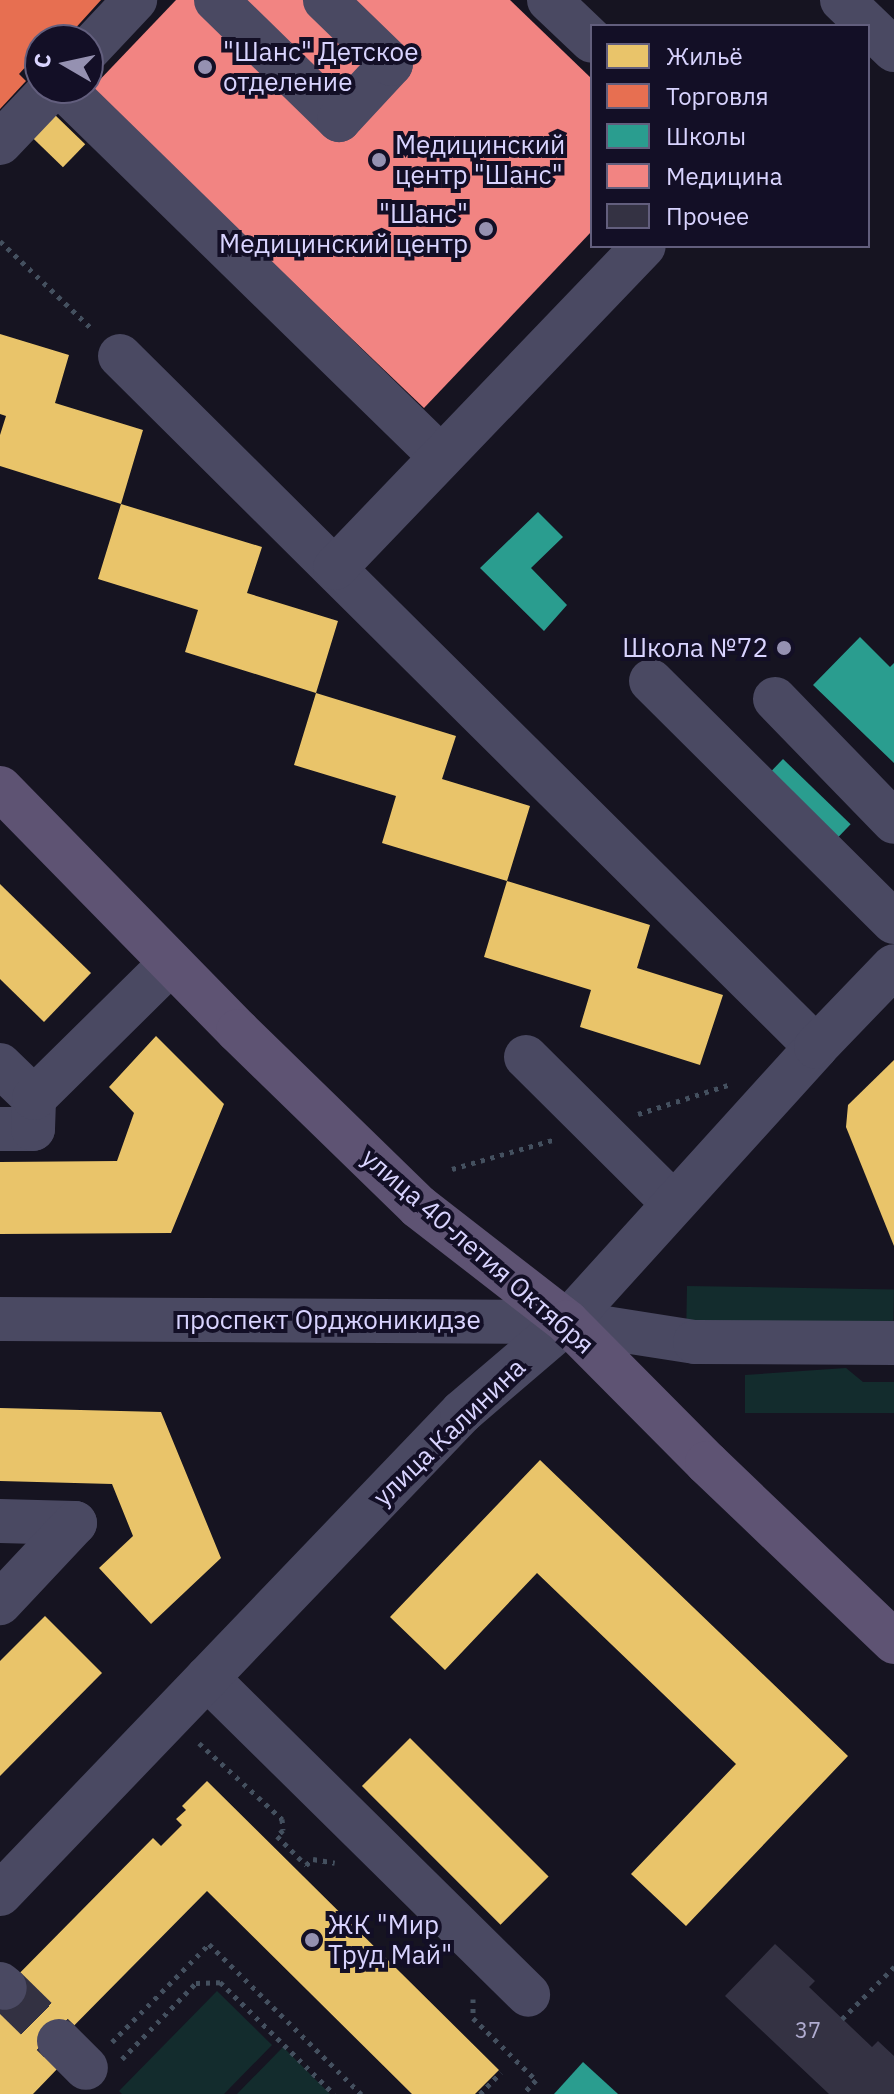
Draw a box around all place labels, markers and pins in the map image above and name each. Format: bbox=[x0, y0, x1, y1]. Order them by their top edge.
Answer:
place label: "Шанс" Детское отделение bbox=[223, 36, 418, 98]
marker: "Шанс" Детское отделение bbox=[194, 56, 216, 78]
place label: Медицинский центр "Шанс" bbox=[395, 129, 565, 190]
marker: Медицинский центр "Шанс" bbox=[370, 151, 388, 169]
place label: "Шанс" Медицинский центр bbox=[219, 198, 468, 260]
marker: "Шанс" Медицинский центр bbox=[475, 218, 497, 240]
place label: Школа №72 bbox=[622, 632, 768, 664]
marker: Школа №72 bbox=[775, 639, 793, 657]
place label: ЖК "Мир Труд Май" bbox=[328, 1909, 452, 1970]
marker: ЖК "Мир Труд Май" bbox=[303, 1931, 321, 1949]

